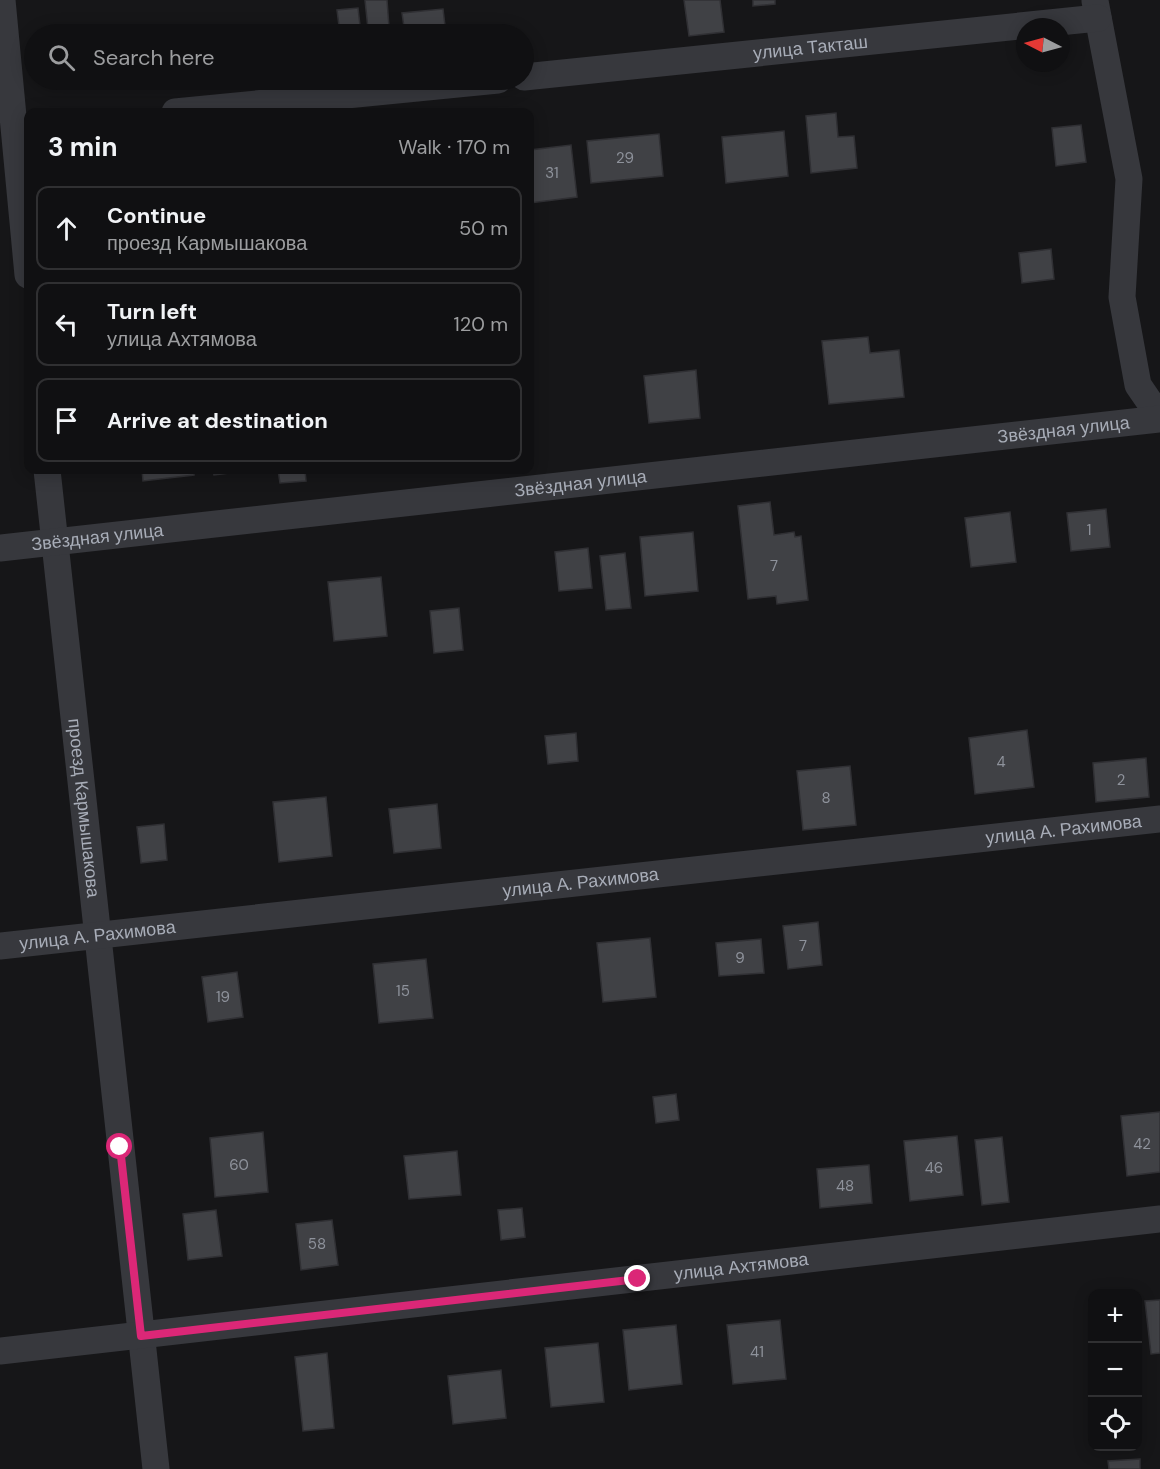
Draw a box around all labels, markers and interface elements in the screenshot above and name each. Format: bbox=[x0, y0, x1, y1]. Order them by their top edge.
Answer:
north arrow bbox=[1016, 18, 1070, 72]
search box bbox=[24, 24, 534, 90]
street label: улица Такташ bbox=[752, 30, 869, 65]
icon: search bbox=[45, 41, 78, 74]
text: Search here bbox=[93, 43, 214, 72]
text: 3 min bbox=[48, 130, 117, 164]
text: Walk · 170 m bbox=[398, 134, 510, 160]
house number: 29 bbox=[616, 148, 634, 168]
house number: 31 bbox=[545, 163, 559, 183]
text: Continue bbox=[107, 201, 206, 230]
icon: ahead bbox=[50, 212, 83, 245]
text: 50 m bbox=[459, 215, 508, 241]
text: проезд Кармышакова bbox=[107, 230, 307, 256]
text: Turn left bbox=[107, 297, 197, 326]
icon: left bbox=[50, 308, 83, 341]
text: 120 m bbox=[454, 311, 508, 337]
text: улица Ахтямова bbox=[107, 326, 257, 352]
icon: arrive bbox=[50, 404, 83, 437]
text: Arrive at destination bbox=[107, 406, 328, 435]
street label: Звёздная улица bbox=[996, 410, 1132, 449]
street label: Звёздная улица bbox=[513, 464, 649, 503]
street label: Звёздная улица bbox=[30, 518, 166, 556]
house number: 1 bbox=[1087, 520, 1091, 540]
house number: 7 bbox=[770, 556, 778, 576]
street label: проезд Кармышакова bbox=[62, 717, 106, 900]
house number: 4 bbox=[996, 752, 1006, 772]
house number: 2 bbox=[1117, 770, 1125, 790]
house number: 8 bbox=[821, 788, 831, 808]
street label: улица А. Рахимова bbox=[984, 809, 1144, 850]
street label: улица А. Рахимова bbox=[501, 862, 661, 903]
street label: улица А. Рахимова bbox=[18, 915, 178, 956]
house number: 7 bbox=[799, 936, 807, 956]
house number: 9 bbox=[735, 948, 745, 968]
house number: 15 bbox=[396, 981, 410, 1001]
house number: 19 bbox=[216, 987, 230, 1007]
route start bbox=[106, 1133, 132, 1159]
house number: 42 bbox=[1133, 1134, 1151, 1154]
house number: 60 bbox=[229, 1155, 249, 1175]
house number: 46 bbox=[925, 1158, 943, 1178]
house number: 48 bbox=[836, 1176, 854, 1196]
house number: 58 bbox=[308, 1234, 326, 1254]
street label: улица Ахтямова bbox=[673, 1247, 811, 1286]
route end bbox=[624, 1265, 650, 1291]
map controls bbox=[1088, 1289, 1142, 1451]
button: + bbox=[1088, 1289, 1142, 1343]
house number: 41 bbox=[750, 1342, 764, 1362]
button: − bbox=[1088, 1343, 1142, 1397]
button: locate bbox=[1088, 1397, 1142, 1451]

